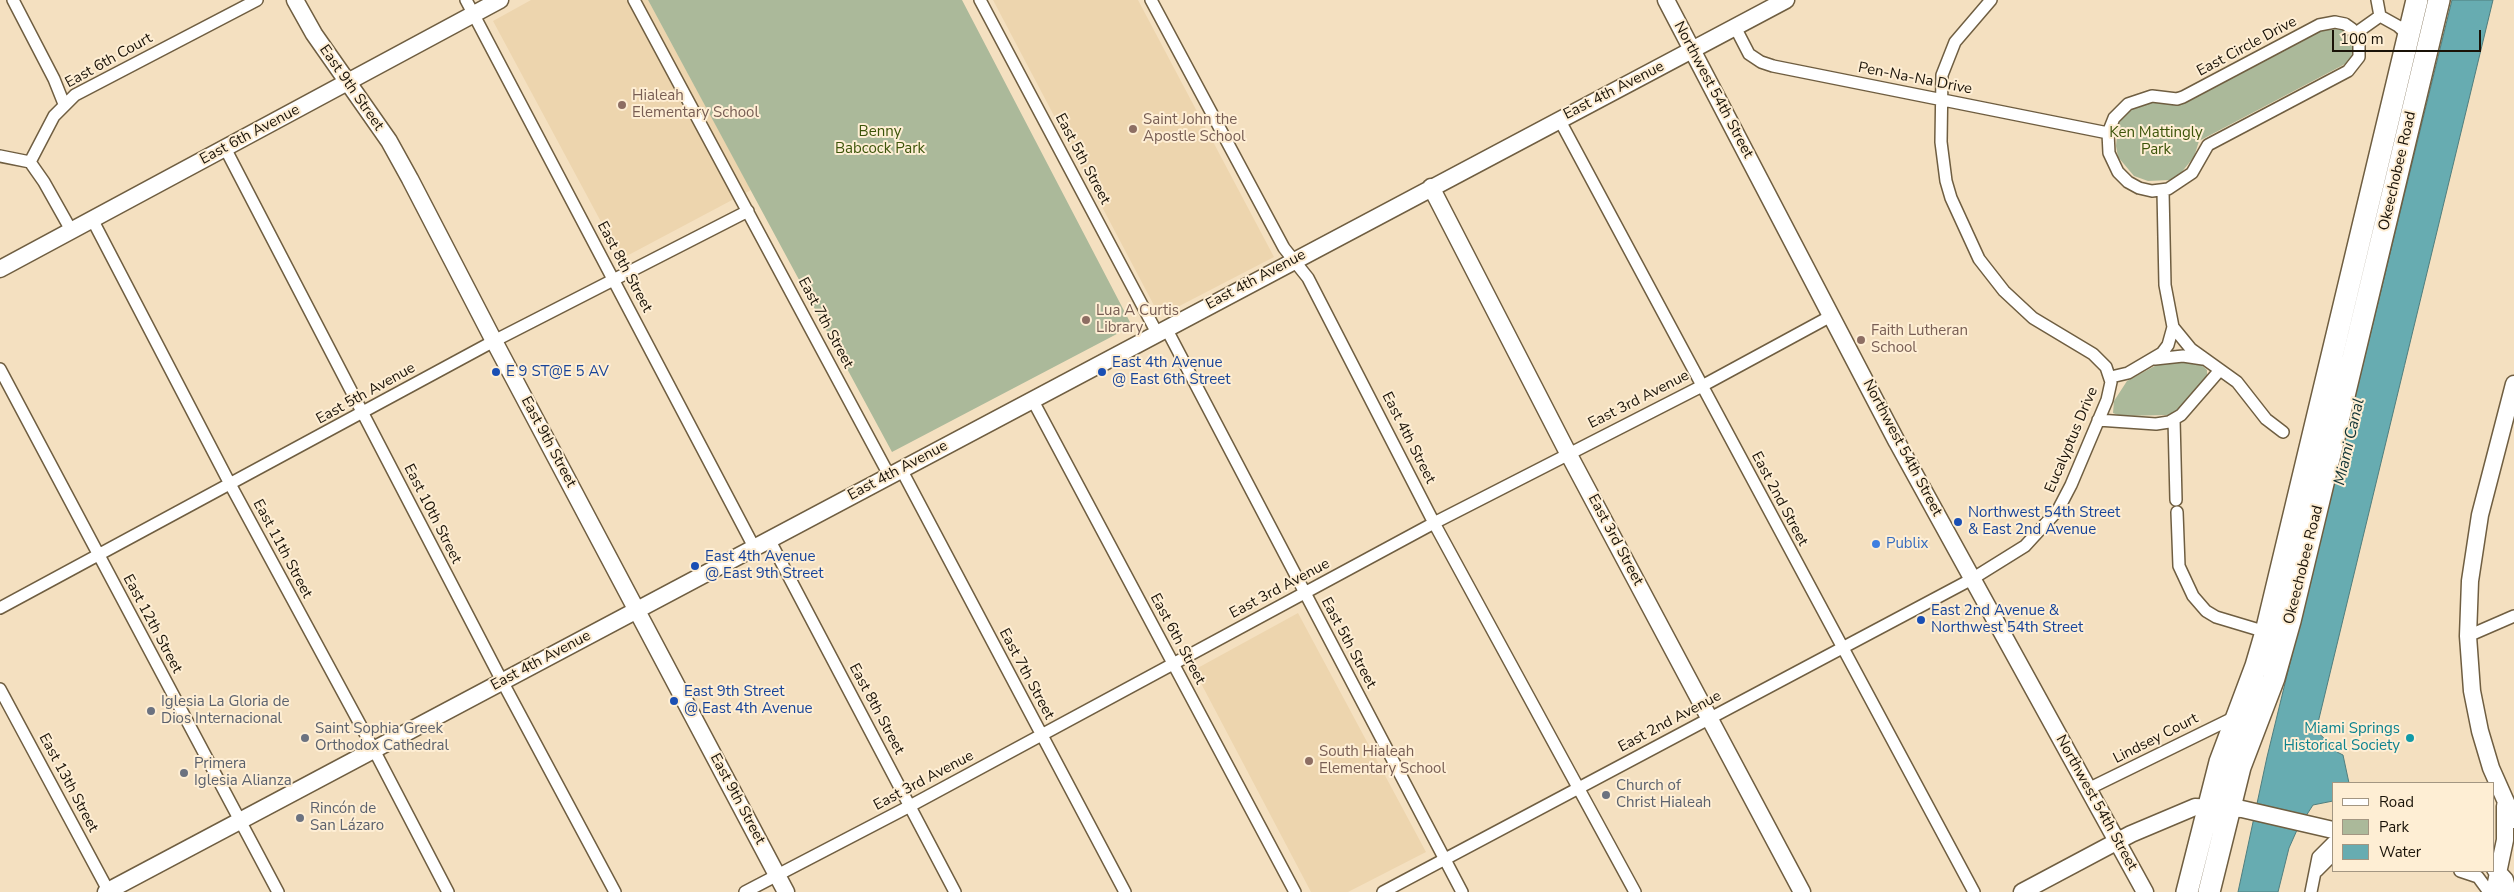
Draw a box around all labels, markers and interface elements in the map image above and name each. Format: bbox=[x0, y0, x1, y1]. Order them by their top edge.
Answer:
street label: East Circle Drive bbox=[2194, 13, 2300, 81]
street label: Northwest 54th Street bbox=[1669, 19, 1757, 161]
scale bar bbox=[2334, 20, 2483, 52]
text: 100 m bbox=[2340, 29, 2384, 49]
street label: East 6th Court bbox=[62, 30, 156, 92]
street label: East 9th Street bbox=[315, 42, 387, 134]
street label: East 4th Avenue bbox=[1561, 58, 1667, 124]
street label: Pen-Na-Na Drive bbox=[1856, 59, 1974, 99]
place label: Hialeah Elementary School bbox=[632, 87, 759, 122]
marker: Hialeah Elementary School bbox=[616, 99, 628, 111]
street label: East 6th Avenue bbox=[197, 101, 303, 169]
street label: East 5th Street bbox=[1050, 110, 1114, 208]
street label: Okeechobee Road bbox=[2376, 110, 2420, 232]
place label: Saint John the Apostle School bbox=[1143, 111, 1245, 146]
park label: Benny Babcock Park bbox=[835, 123, 925, 158]
marker: Saint John the Apostle School bbox=[1127, 123, 1139, 135]
park label: Ken Mattingly Park bbox=[2109, 124, 2203, 159]
street label: East 8th Street bbox=[592, 218, 656, 316]
street label: East 4th Avenue bbox=[1203, 246, 1309, 314]
street label: East 7th Street bbox=[793, 274, 857, 372]
place label: Lua A Curtis Library bbox=[1096, 302, 1179, 337]
marker: Lua A Curtis Library bbox=[1080, 314, 1092, 326]
place label: Faith Lutheran School bbox=[1871, 322, 1968, 357]
marker: Faith Lutheran School bbox=[1855, 334, 1867, 346]
place label: East 4th Avenue @ East 6th Street bbox=[1112, 354, 1230, 389]
street label: East 5th Avenue bbox=[313, 359, 419, 429]
place label: E 9 ST@E 5 AV bbox=[506, 363, 609, 381]
marker: E 9 ST@E 5 AV bbox=[490, 366, 502, 378]
marker: East 4th Avenue @ East 6th Street bbox=[1096, 366, 1108, 378]
street label: East 3rd Avenue bbox=[1586, 367, 1692, 433]
street label: Northwest 54th Street bbox=[1858, 377, 1946, 519]
street label: Eucalyptus Drive bbox=[2042, 384, 2102, 496]
street label: East 4th Street bbox=[1377, 389, 1439, 487]
street label: East 9th Street bbox=[516, 393, 580, 491]
water label: Miami Canal bbox=[2331, 397, 2369, 487]
street label: East 4th Avenue bbox=[845, 437, 951, 505]
street label: East 2nd Street bbox=[1747, 449, 1811, 549]
street label: East 10th Street bbox=[399, 461, 465, 567]
street label: East 3rd Street bbox=[1583, 491, 1647, 589]
street label: East 11th Street bbox=[248, 496, 316, 602]
place label: Northwest 54th Street & East 2nd Avenue bbox=[1968, 504, 2120, 539]
street label: Okeechobee Road bbox=[2281, 504, 2327, 626]
marker: Northwest 54th Street & East 2nd Avenue bbox=[1952, 516, 1964, 528]
place label: Publix bbox=[1886, 535, 1928, 553]
marker: Publix bbox=[1870, 538, 1882, 550]
place label: East 4th Avenue @ East 9th Street bbox=[705, 548, 823, 583]
street label: East 3rd Avenue bbox=[1227, 555, 1333, 623]
marker: East 4th Avenue @ East 9th Street bbox=[689, 560, 701, 572]
street label: East 12th Street bbox=[118, 571, 186, 677]
street label: East 6th Street bbox=[1145, 590, 1209, 688]
street label: East 5th Street bbox=[1316, 594, 1380, 692]
place label: East 2nd Avenue & Northwest 54th Street bbox=[1931, 602, 2083, 637]
marker: East 2nd Avenue & Northwest 54th Street bbox=[1915, 614, 1927, 626]
street label: East 7th Street bbox=[994, 625, 1058, 723]
street label: East 4th Avenue bbox=[488, 627, 594, 695]
street label: East 8th Street bbox=[844, 660, 908, 758]
place label: East 9th Street @ East 4th Avenue bbox=[684, 683, 813, 718]
street label: East 2nd Avenue bbox=[1615, 687, 1725, 757]
place label: Iglesia La Gloria de Dios Internacional bbox=[161, 693, 289, 728]
marker: East 9th Street @ East 4th Avenue bbox=[668, 695, 680, 707]
marker: Iglesia La Gloria de Dios Internacional bbox=[145, 705, 157, 717]
street label: Lindsey Court bbox=[2111, 710, 2201, 768]
place label: Saint Sophia Greek Orthodox Cathedral bbox=[315, 720, 449, 755]
place label: Miami Springs Historical Society bbox=[2283, 720, 2400, 755]
street label: East 13th Street bbox=[34, 730, 102, 836]
marker: Saint Sophia Greek Orthodox Cathedral bbox=[299, 732, 311, 744]
street label: Northwest 54th Street bbox=[2051, 732, 2141, 874]
marker: Miami Springs Historical Society bbox=[2404, 732, 2416, 744]
place label: South Hialeah Elementary School bbox=[1319, 743, 1446, 778]
street label: East 3rd Avenue bbox=[871, 747, 977, 815]
street label: East 9th Street bbox=[705, 750, 769, 848]
place label: Primera Iglesia Alianza bbox=[194, 755, 292, 790]
marker: South Hialeah Elementary School bbox=[1303, 755, 1315, 767]
marker: Primera Iglesia Alianza bbox=[178, 767, 190, 779]
place label: Church of Christ Hialeah bbox=[1616, 777, 1711, 812]
legend bbox=[2332, 782, 2494, 872]
marker: Church of Christ Hialeah bbox=[1600, 789, 1612, 801]
text: Road bbox=[2379, 792, 2414, 812]
place label: Rincón de San Lázaro bbox=[310, 800, 384, 835]
marker: Rincón de San Lázaro bbox=[294, 812, 306, 824]
text: Park bbox=[2379, 817, 2409, 837]
text: Water bbox=[2379, 842, 2421, 862]

